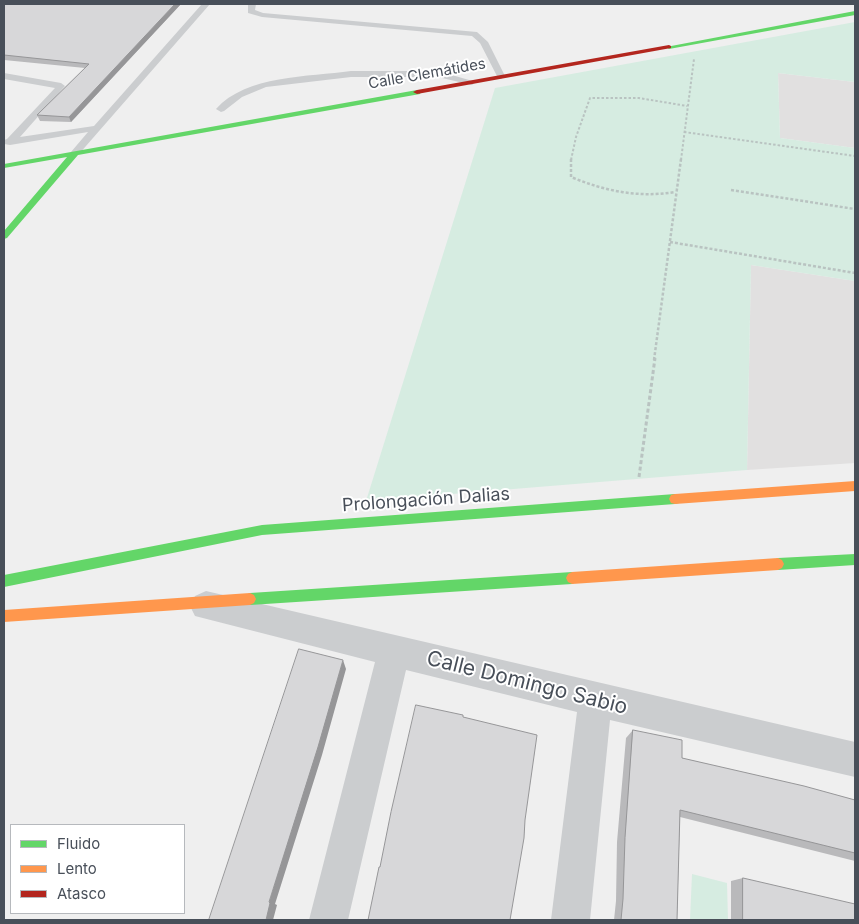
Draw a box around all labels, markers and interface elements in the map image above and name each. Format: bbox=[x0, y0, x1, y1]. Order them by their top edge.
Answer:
street label: Calle Clemátides bbox=[367, 55, 487, 93]
street label: Prolongación Dalias bbox=[341, 483, 511, 517]
street label: Calle Domingo Sabio bbox=[424, 646, 630, 720]
legend bbox=[10, 824, 185, 914]
text: Fluido bbox=[57, 834, 100, 853]
text: Lento bbox=[57, 859, 97, 878]
text: Atasco bbox=[57, 884, 106, 903]

